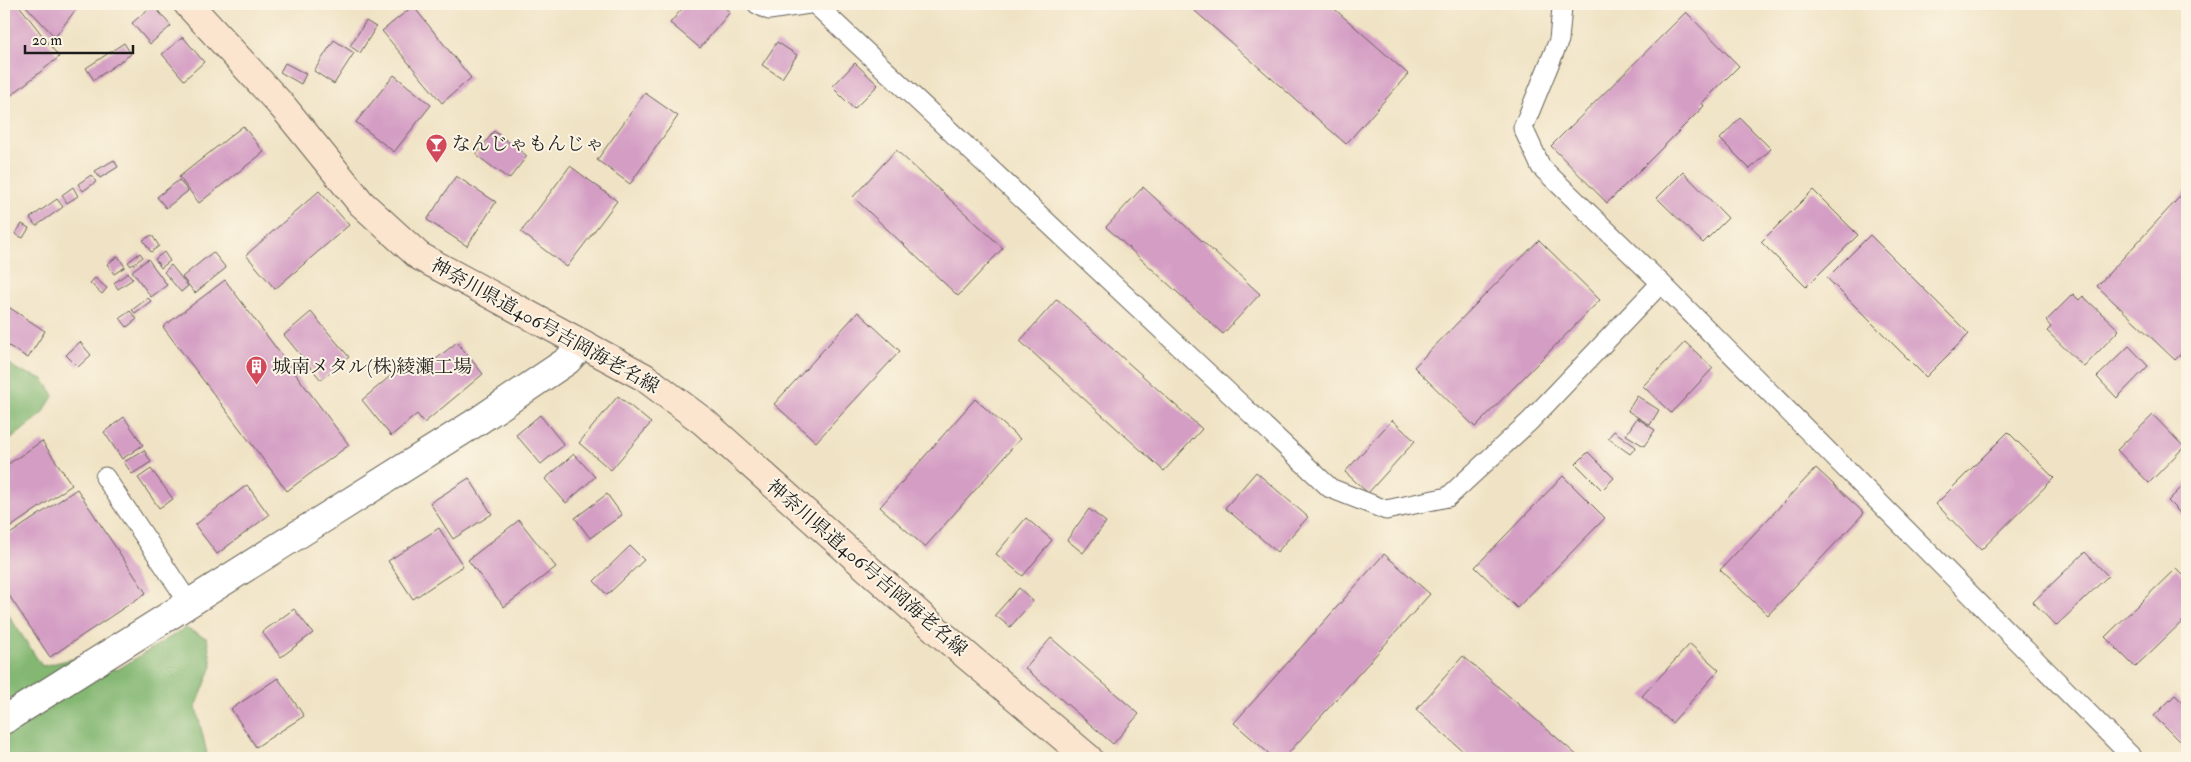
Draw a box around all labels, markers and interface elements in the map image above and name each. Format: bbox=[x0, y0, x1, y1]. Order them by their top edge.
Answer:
scale bar bbox=[25, 22, 132, 54]
text: 20 m bbox=[32, 31, 62, 50]
bar icon: なんじゃもんじゃ bbox=[424, 132, 448, 163]
place label: なんじゃもんじゃ bbox=[452, 132, 604, 156]
street label: 神奈川県道406号吉岡海老名線 bbox=[427, 253, 663, 399]
building icon: 城南メタル(株)綾瀬工場 bbox=[244, 355, 268, 386]
place label: 城南メタル(株)綾瀬工場 bbox=[272, 355, 472, 379]
street label: 神奈川県道406号吉岡海老名線 bbox=[762, 474, 972, 662]

